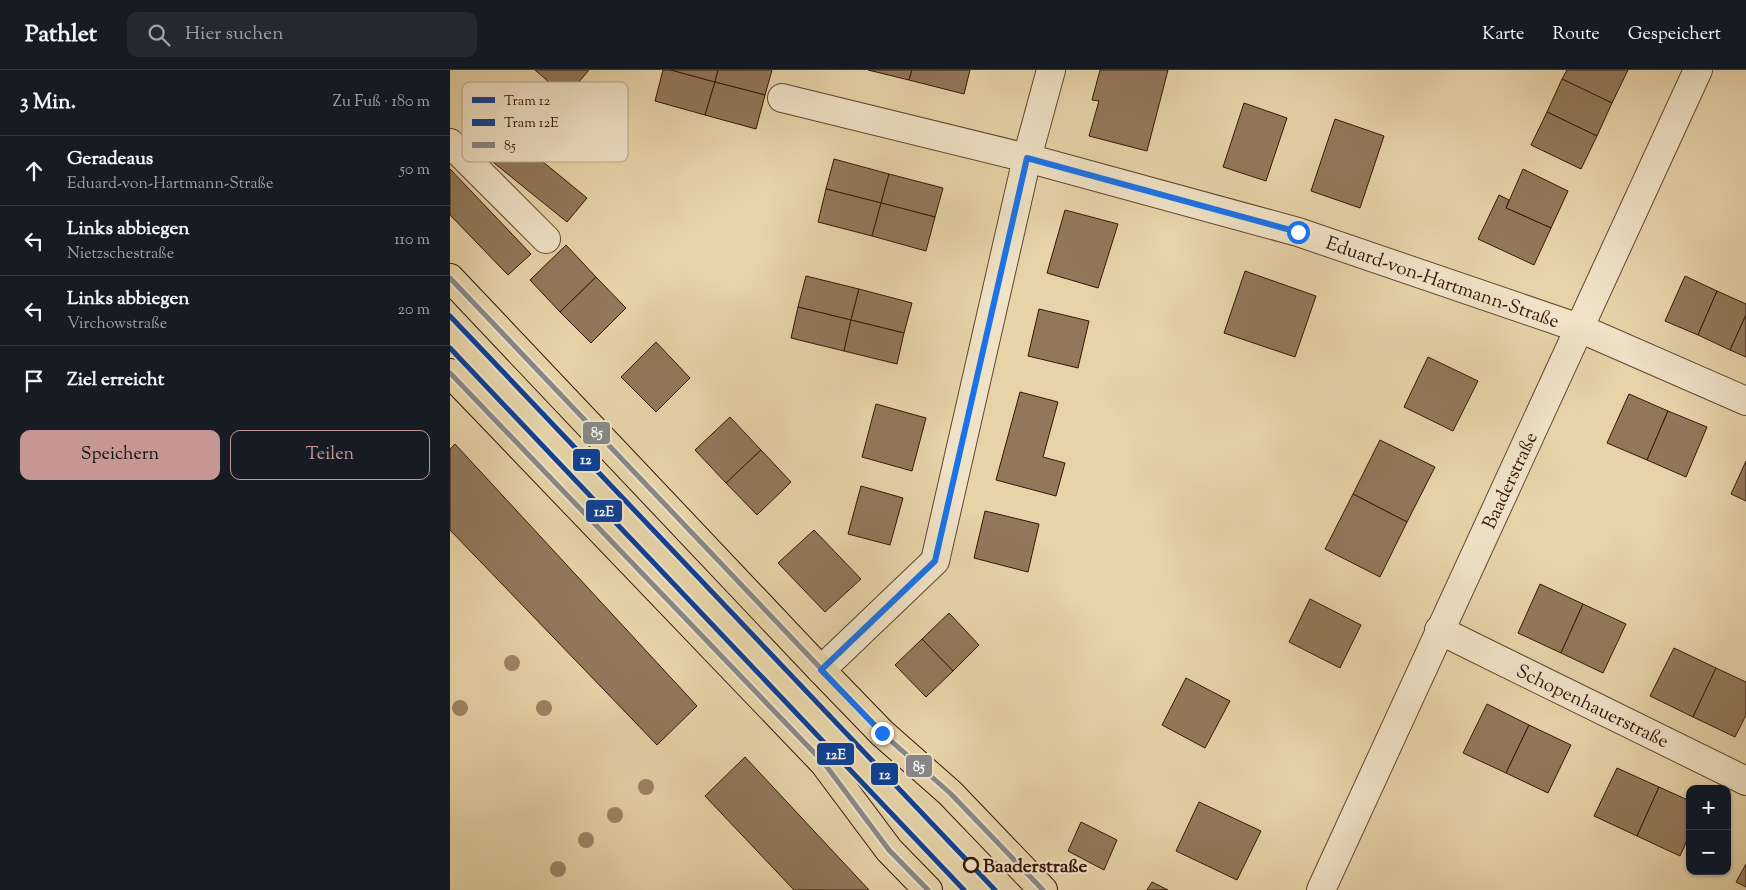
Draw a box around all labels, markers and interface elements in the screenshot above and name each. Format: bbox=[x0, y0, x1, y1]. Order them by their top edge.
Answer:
search box bbox=[127, 12, 477, 57]
text: Pathlet bbox=[25, 18, 97, 52]
icon: search bbox=[145, 21, 173, 49]
text: Hier suchen bbox=[185, 21, 283, 48]
text: Karte bbox=[1482, 22, 1525, 48]
text: Route bbox=[1553, 22, 1600, 48]
text: Gespeichert bbox=[1628, 22, 1721, 48]
legend bbox=[462, 82, 628, 162]
text: 3 Min. bbox=[20, 88, 76, 118]
text: Zu Fuß · 180 m bbox=[333, 91, 430, 114]
text: Tram 12 bbox=[504, 92, 551, 112]
text: Tram 12E bbox=[504, 114, 559, 134]
text: 85 bbox=[504, 137, 516, 157]
text: Geradeaus bbox=[67, 146, 153, 173]
icon: ahead bbox=[20, 157, 48, 185]
text: 50 m bbox=[399, 159, 430, 182]
text: Eduard-von-Hartmann-Straße bbox=[67, 173, 274, 196]
text: Links abbiegen bbox=[67, 216, 190, 243]
route start bbox=[1287, 221, 1310, 244]
icon: left bbox=[20, 227, 48, 255]
text: 110 m bbox=[394, 229, 430, 252]
street label: Eduard-von-Hartmann-Straße bbox=[1322, 231, 1563, 336]
text: Nietzschestraße bbox=[67, 243, 174, 266]
text: Links abbiegen bbox=[67, 286, 190, 313]
icon: left bbox=[20, 297, 48, 325]
text: 20 m bbox=[397, 299, 430, 322]
text: Virchowstraße bbox=[67, 313, 167, 336]
icon: arrive bbox=[20, 367, 48, 395]
text: Ziel erreicht bbox=[67, 367, 164, 394]
line badge: 85 bbox=[582, 421, 611, 445]
text: 85 bbox=[591, 424, 603, 444]
street label: Baaderstraße bbox=[1477, 428, 1546, 534]
button: Speichern bbox=[20, 430, 220, 480]
button: Teilen bbox=[230, 430, 430, 480]
line badge: 12 bbox=[572, 448, 601, 472]
text: 12 bbox=[580, 451, 592, 471]
line badge: 12E bbox=[585, 499, 623, 523]
text: 12E bbox=[594, 503, 614, 523]
street label: Schopenhauerstraße bbox=[1511, 659, 1673, 756]
route end bbox=[871, 722, 894, 745]
line badge: 12E bbox=[816, 742, 855, 766]
text: 12E bbox=[826, 746, 846, 766]
line badge: 85 bbox=[905, 754, 933, 778]
text: 85 bbox=[913, 758, 925, 778]
line badge: 12 bbox=[870, 762, 899, 786]
text: 12 bbox=[879, 766, 891, 786]
map controls bbox=[1686, 785, 1731, 875]
button: + bbox=[1686, 785, 1731, 830]
button: − bbox=[1686, 830, 1731, 875]
place label: Baaderstraße bbox=[983, 854, 1088, 881]
marker: Baaderstraße bbox=[963, 857, 979, 873]

